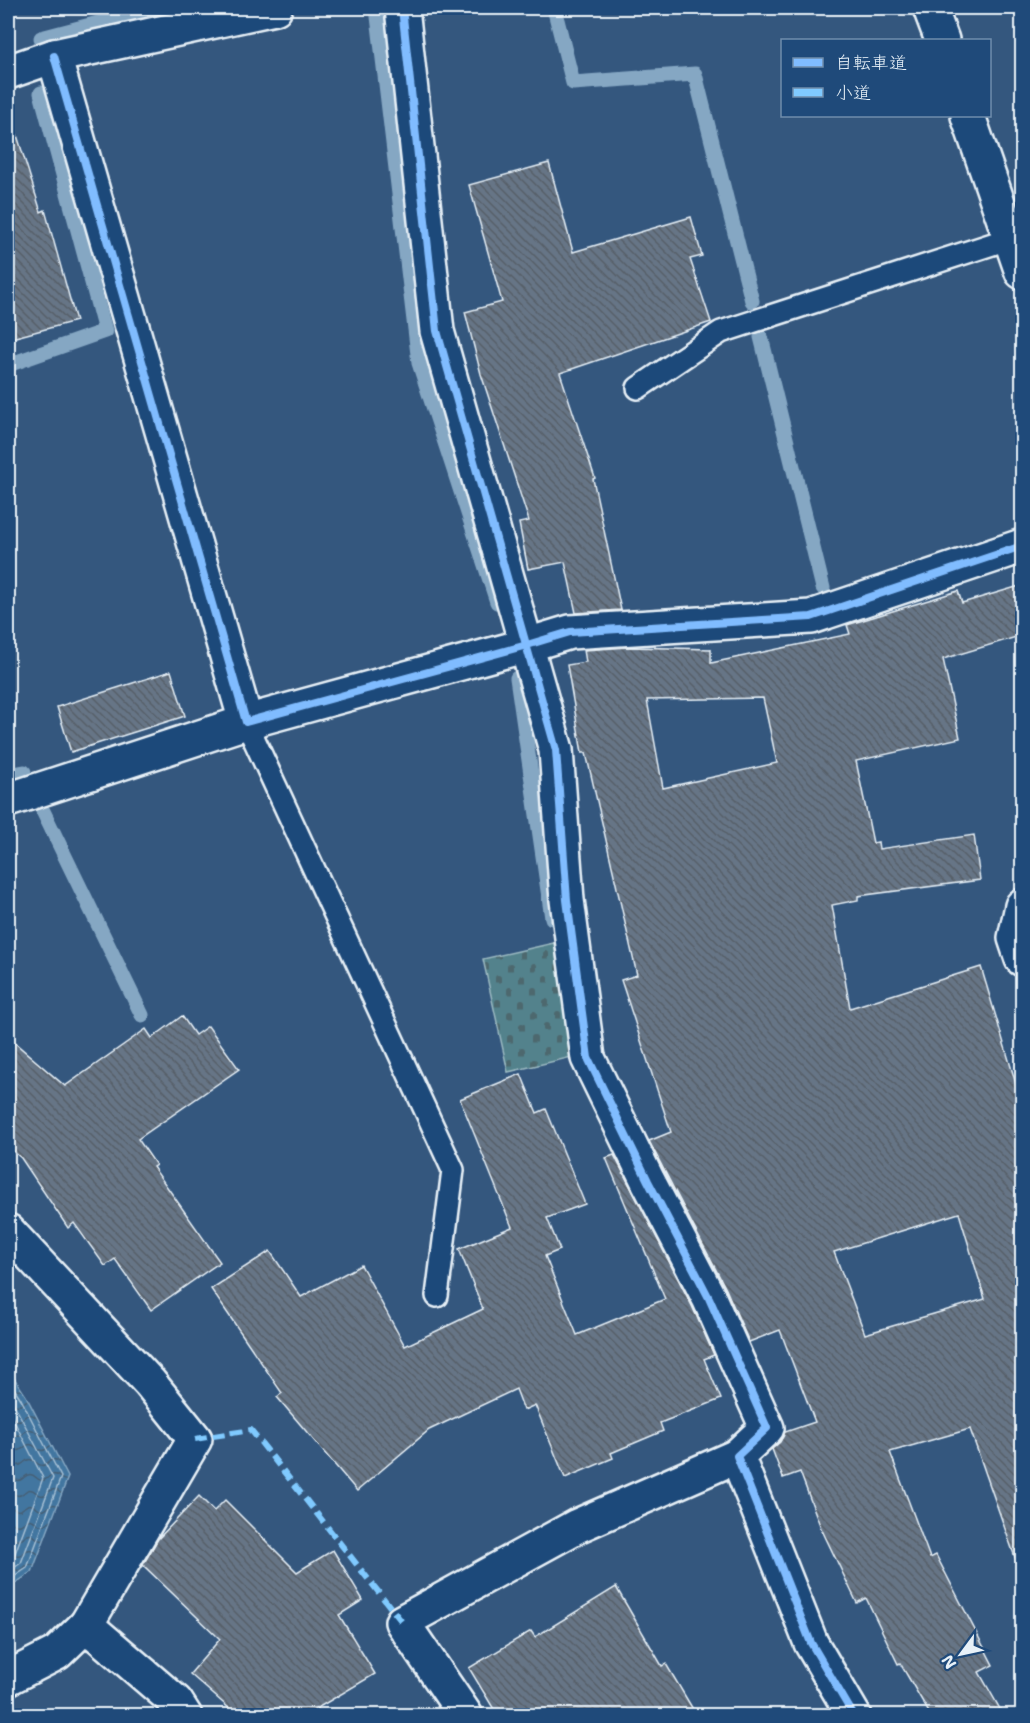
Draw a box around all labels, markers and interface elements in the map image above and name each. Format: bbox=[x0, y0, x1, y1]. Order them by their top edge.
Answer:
legend bbox=[781, 39, 991, 117]
text: 自転車道 bbox=[835, 51, 907, 75]
text: 小道 bbox=[835, 81, 871, 105]
north arrow bbox=[931, 1624, 991, 1684]
text: N bbox=[937, 1651, 961, 1673]

